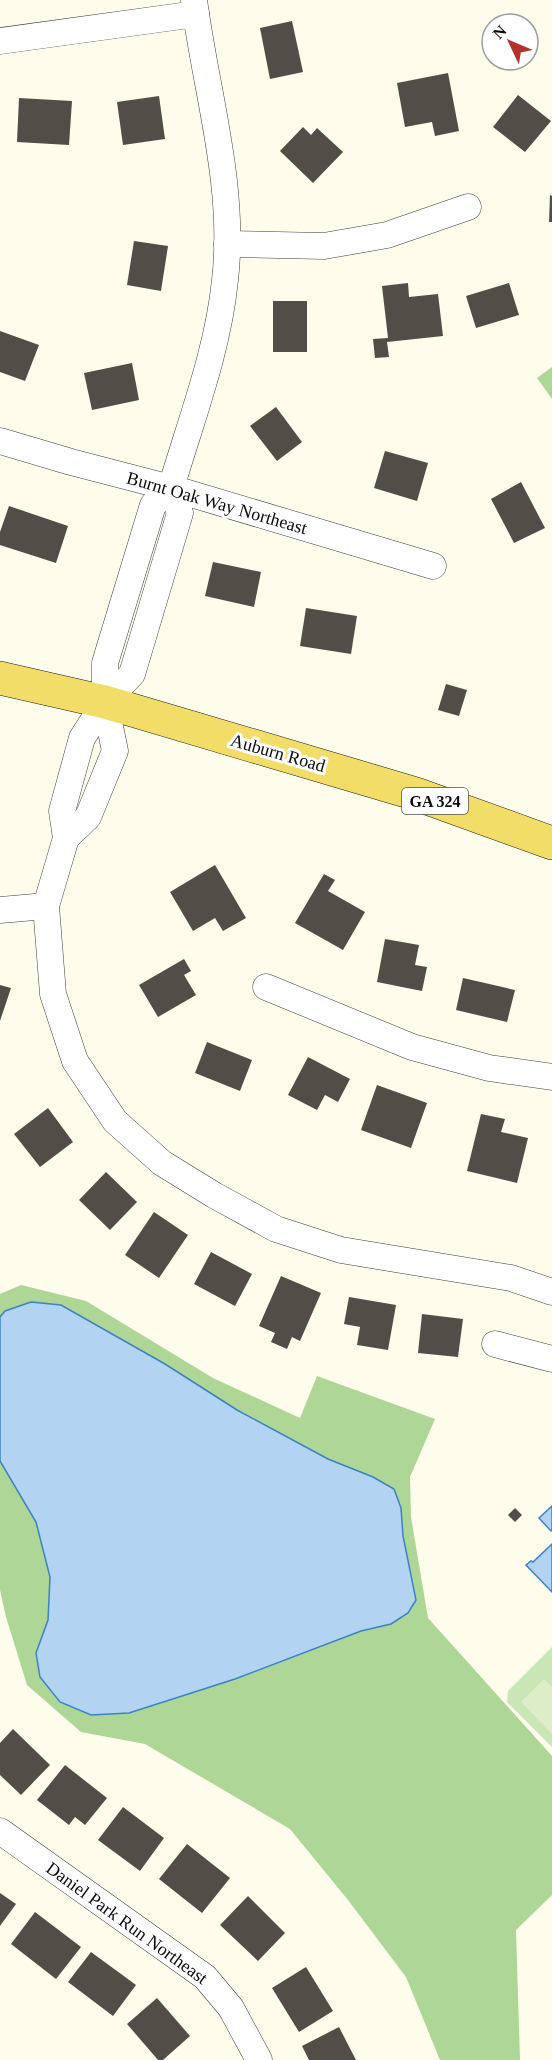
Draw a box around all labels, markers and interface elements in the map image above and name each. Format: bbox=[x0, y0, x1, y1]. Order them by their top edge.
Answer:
north arrow bbox=[480, 12, 540, 72]
text: N bbox=[489, 22, 510, 42]
street label: Burnt Oak Way Northeast bbox=[125, 468, 309, 538]
street label: Auburn Road bbox=[228, 730, 328, 776]
road number: GA 324 bbox=[402, 788, 468, 814]
street label: Daniel Park Run Northeast bbox=[42, 1858, 212, 1988]

